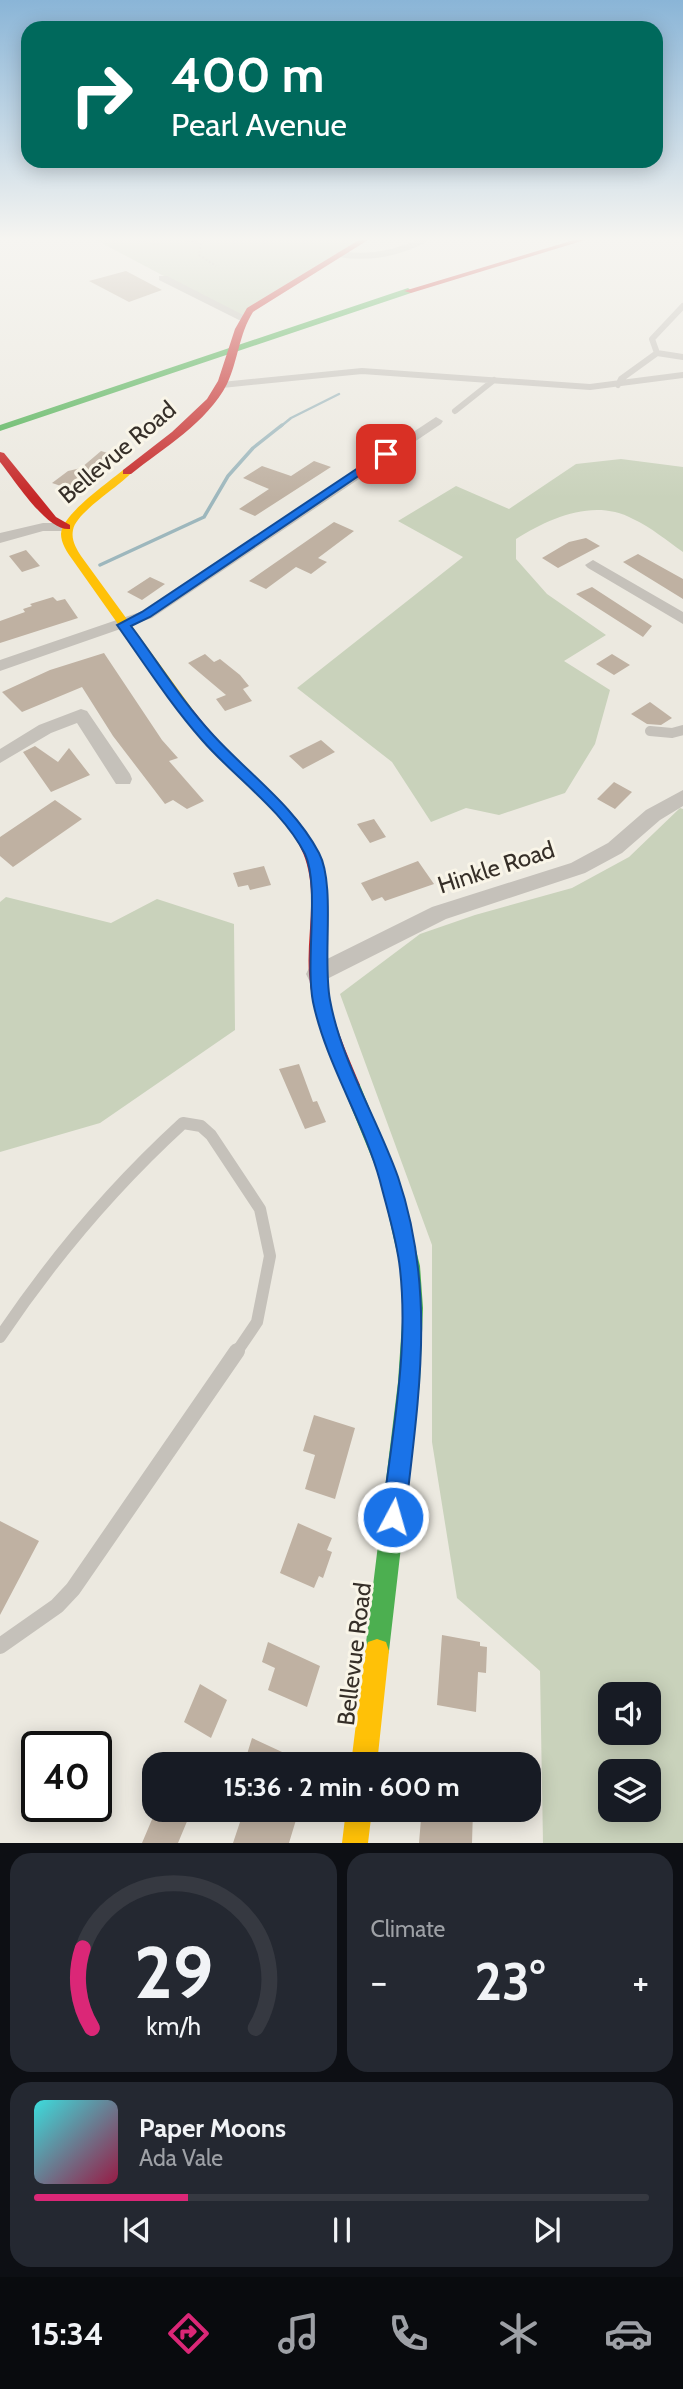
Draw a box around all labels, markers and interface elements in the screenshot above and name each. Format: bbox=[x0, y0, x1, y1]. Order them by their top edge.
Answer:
text: 400 m bbox=[171, 45, 324, 104]
icon: right bbox=[56, 49, 147, 140]
text: Pearl Avenue bbox=[171, 105, 347, 144]
street label: Bellevue Road bbox=[52, 395, 182, 509]
pin bbox=[356, 424, 416, 484]
icon: arrive bbox=[367, 435, 405, 473]
street label: Hinkle Road bbox=[434, 834, 558, 900]
position arrow bbox=[356, 1480, 430, 1554]
street label: Bellevue Road bbox=[331, 1581, 377, 1727]
map controls bbox=[598, 1682, 661, 1822]
button: sound bbox=[598, 1682, 661, 1745]
speed limit sign: 40 bbox=[21, 1731, 112, 1822]
button: layers bbox=[598, 1759, 661, 1822]
text: 15:36 · 2 min · 600 m bbox=[224, 1771, 459, 1803]
text: Climate bbox=[371, 1915, 445, 1943]
text: 29 bbox=[134, 1929, 213, 2017]
text: 23° bbox=[474, 1950, 545, 2013]
text: − bbox=[371, 1958, 387, 2005]
text: + bbox=[632, 1958, 649, 2005]
text: km/h bbox=[146, 2011, 201, 2041]
text: Paper Moons bbox=[139, 2112, 286, 2144]
text: Ada Vale bbox=[139, 2144, 223, 2172]
icon: previous bbox=[118, 2211, 156, 2249]
icon: pause bbox=[323, 2211, 361, 2249]
icon: next bbox=[528, 2211, 566, 2249]
icon: directions bbox=[164, 2309, 213, 2358]
icon: music bbox=[274, 2309, 323, 2358]
icon: phone bbox=[384, 2309, 433, 2358]
icon: climate bbox=[494, 2309, 543, 2358]
icon: car bbox=[604, 2309, 653, 2358]
text: 15:34 bbox=[30, 2314, 104, 2353]

